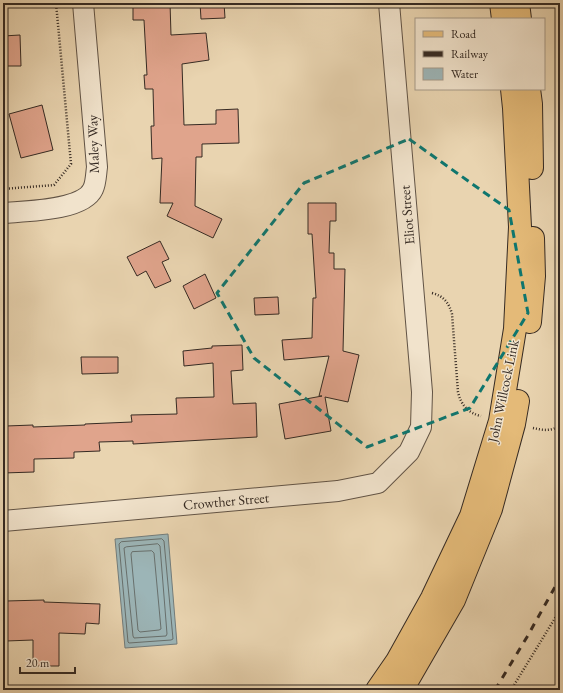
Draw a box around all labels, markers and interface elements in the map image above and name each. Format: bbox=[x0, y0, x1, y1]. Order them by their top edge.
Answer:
legend bbox=[415, 18, 545, 90]
text: Road bbox=[451, 26, 477, 42]
text: Railway bbox=[451, 46, 489, 62]
text: Water bbox=[451, 66, 478, 82]
street label: Maley Way bbox=[83, 114, 103, 174]
street label: Eliot Street bbox=[395, 184, 419, 245]
street label: John Willcock Link bbox=[483, 338, 523, 445]
street label: Crowther Street bbox=[182, 488, 270, 514]
scale bar bbox=[20, 649, 75, 675]
text: 20 m bbox=[26, 655, 50, 671]

